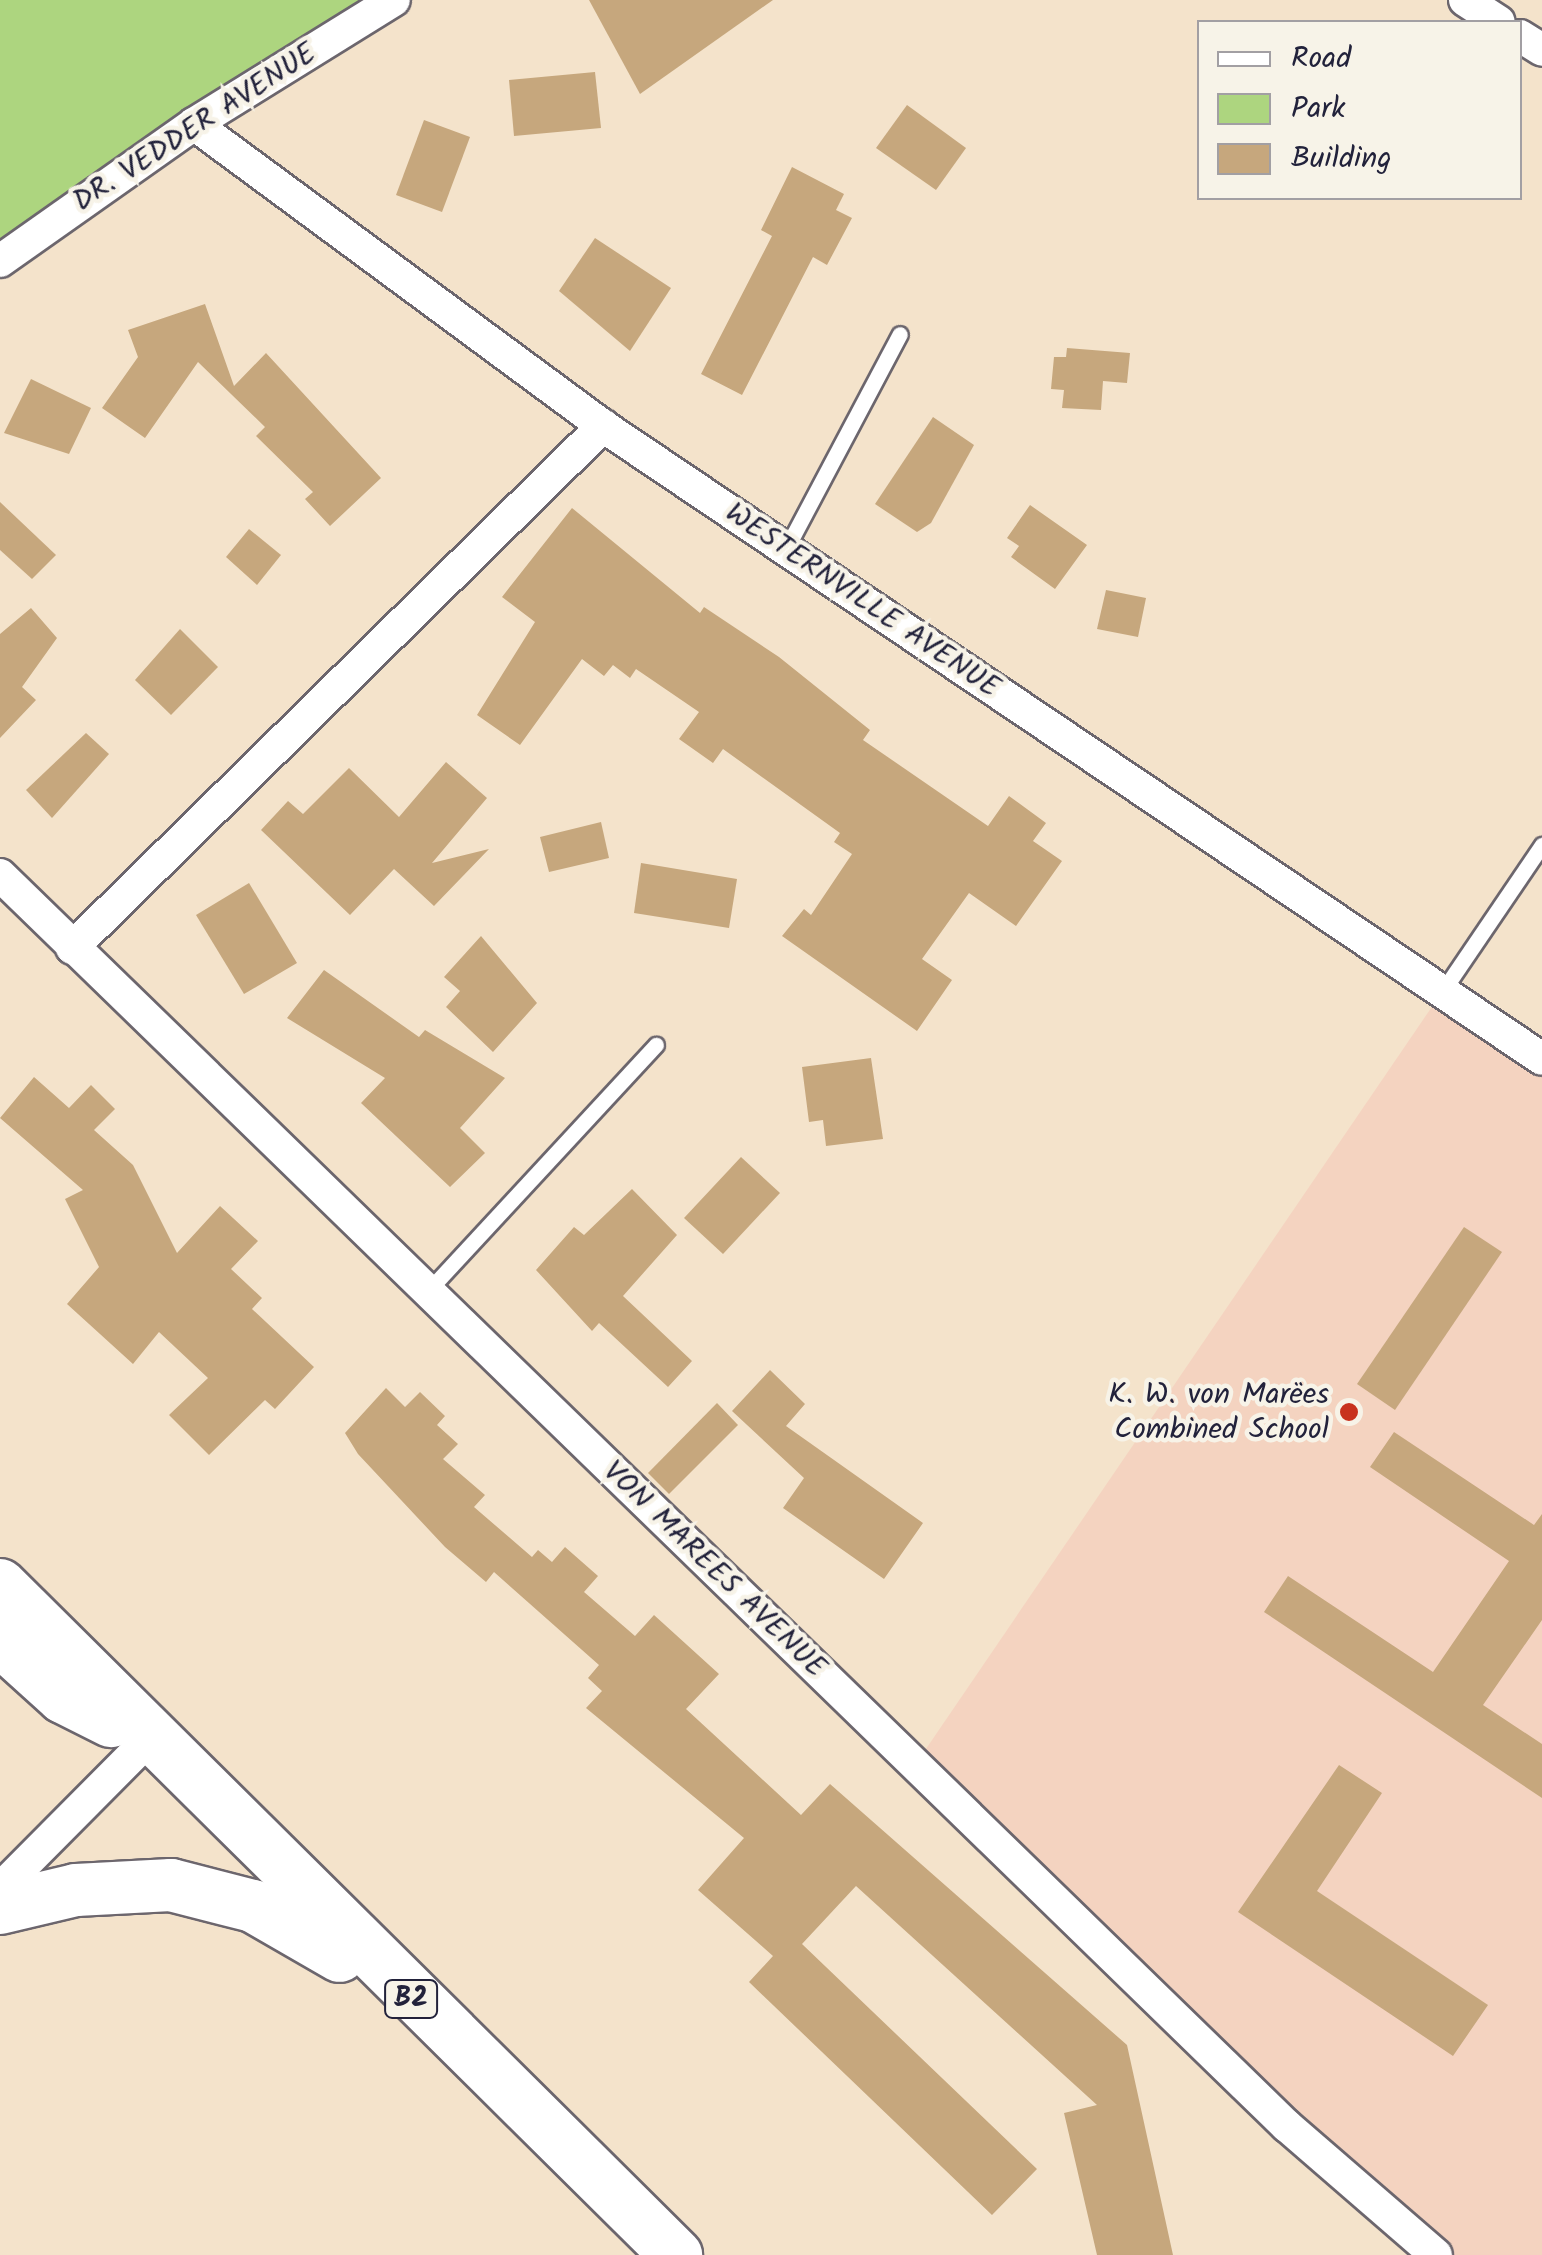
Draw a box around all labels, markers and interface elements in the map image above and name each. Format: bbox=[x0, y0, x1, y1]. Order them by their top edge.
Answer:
legend bbox=[1197, 20, 1522, 200]
text: Road bbox=[1291, 35, 1351, 83]
street label: DR. VEDDER AVENUE bbox=[67, 36, 323, 220]
text: Park bbox=[1291, 85, 1345, 133]
text: Building bbox=[1291, 135, 1391, 183]
street label: WESTERNVILLE AVENUE bbox=[718, 496, 1006, 706]
place label: K. W. von Marëes Combined School bbox=[1108, 1377, 1329, 1448]
marker: K. W. von Marëes Combined School bbox=[1338, 1401, 1360, 1423]
street label: VON MAREES AVENUE bbox=[595, 1454, 833, 1686]
road number: B2 bbox=[384, 1976, 438, 2022]

